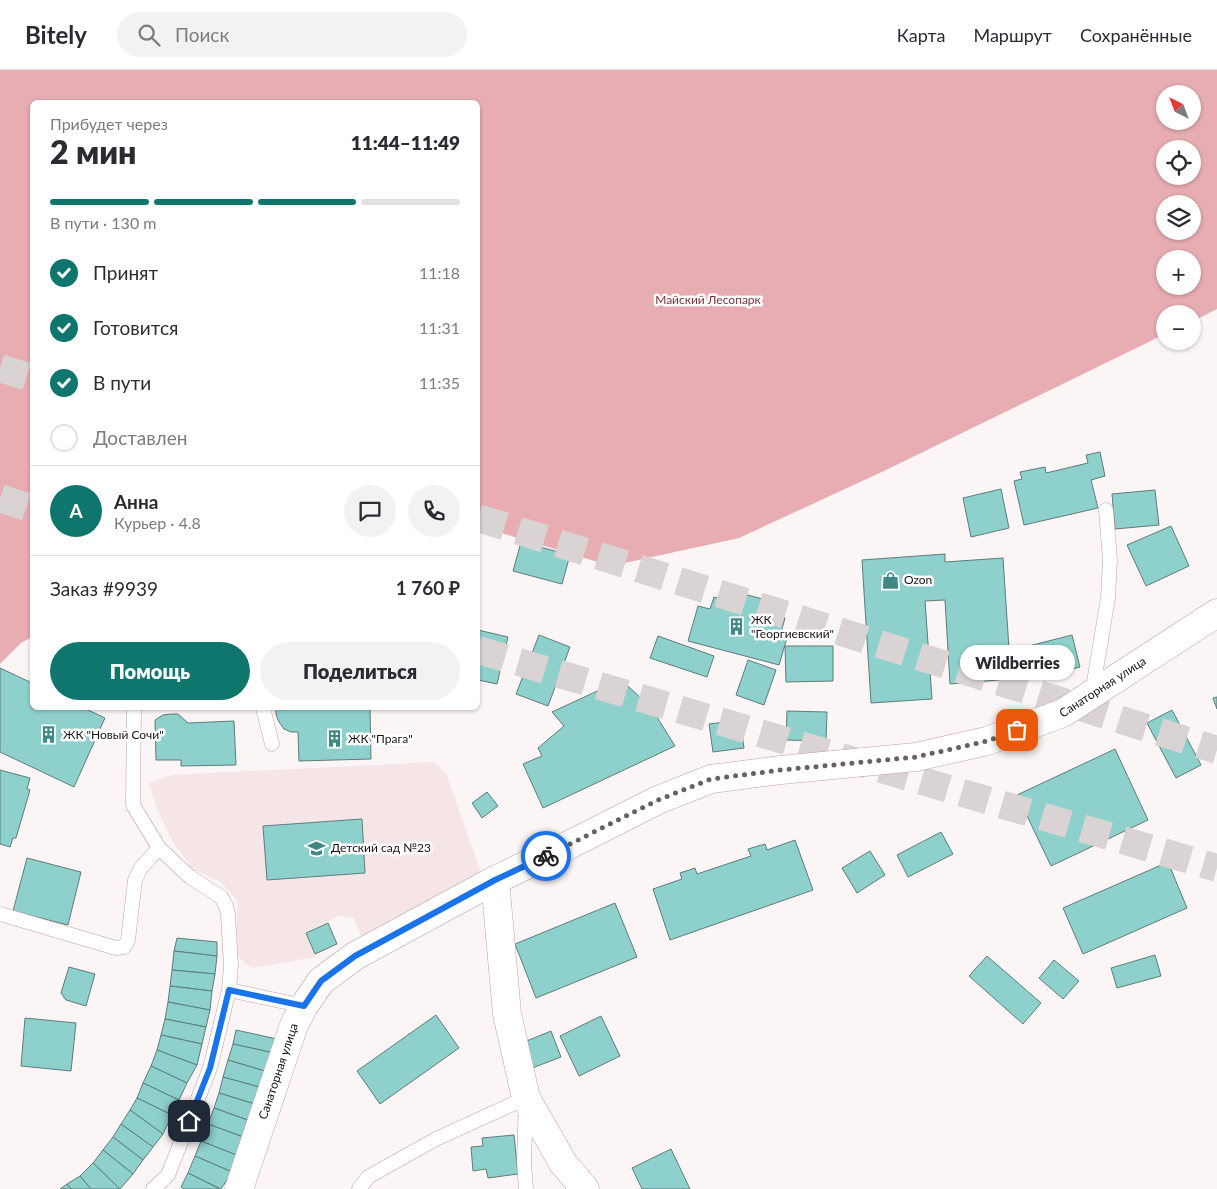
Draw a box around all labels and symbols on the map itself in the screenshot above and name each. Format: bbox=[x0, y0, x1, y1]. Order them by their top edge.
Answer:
north arrow bbox=[1156, 85, 1201, 130]
park label: Майский Лесопарк bbox=[655, 292, 762, 307]
shop icon: Ozon bbox=[880, 570, 900, 590]
place label: Ozon bbox=[904, 572, 932, 587]
place label: ЖК "Георгиевский" bbox=[751, 612, 834, 641]
building icon: ЖК "Георгиевский" bbox=[727, 617, 747, 637]
callout: Wildberries bbox=[960, 645, 1074, 680]
street label: Санаторная улица bbox=[1056, 653, 1149, 720]
pin bbox=[996, 709, 1038, 751]
building icon: ЖК "Новый Сочи" bbox=[39, 725, 59, 745]
place label: ЖК "Новый Сочи" bbox=[63, 727, 164, 742]
building icon: ЖК "Прага" bbox=[324, 729, 344, 749]
place label: ЖК "Прага" bbox=[348, 731, 413, 746]
courier bbox=[521, 831, 571, 881]
school or university icon: Детский сад №23 bbox=[307, 838, 327, 858]
place label: Детский сад №23 bbox=[331, 840, 431, 855]
street label: Санаторная улица bbox=[255, 1021, 301, 1121]
pin bbox=[168, 1100, 210, 1142]

